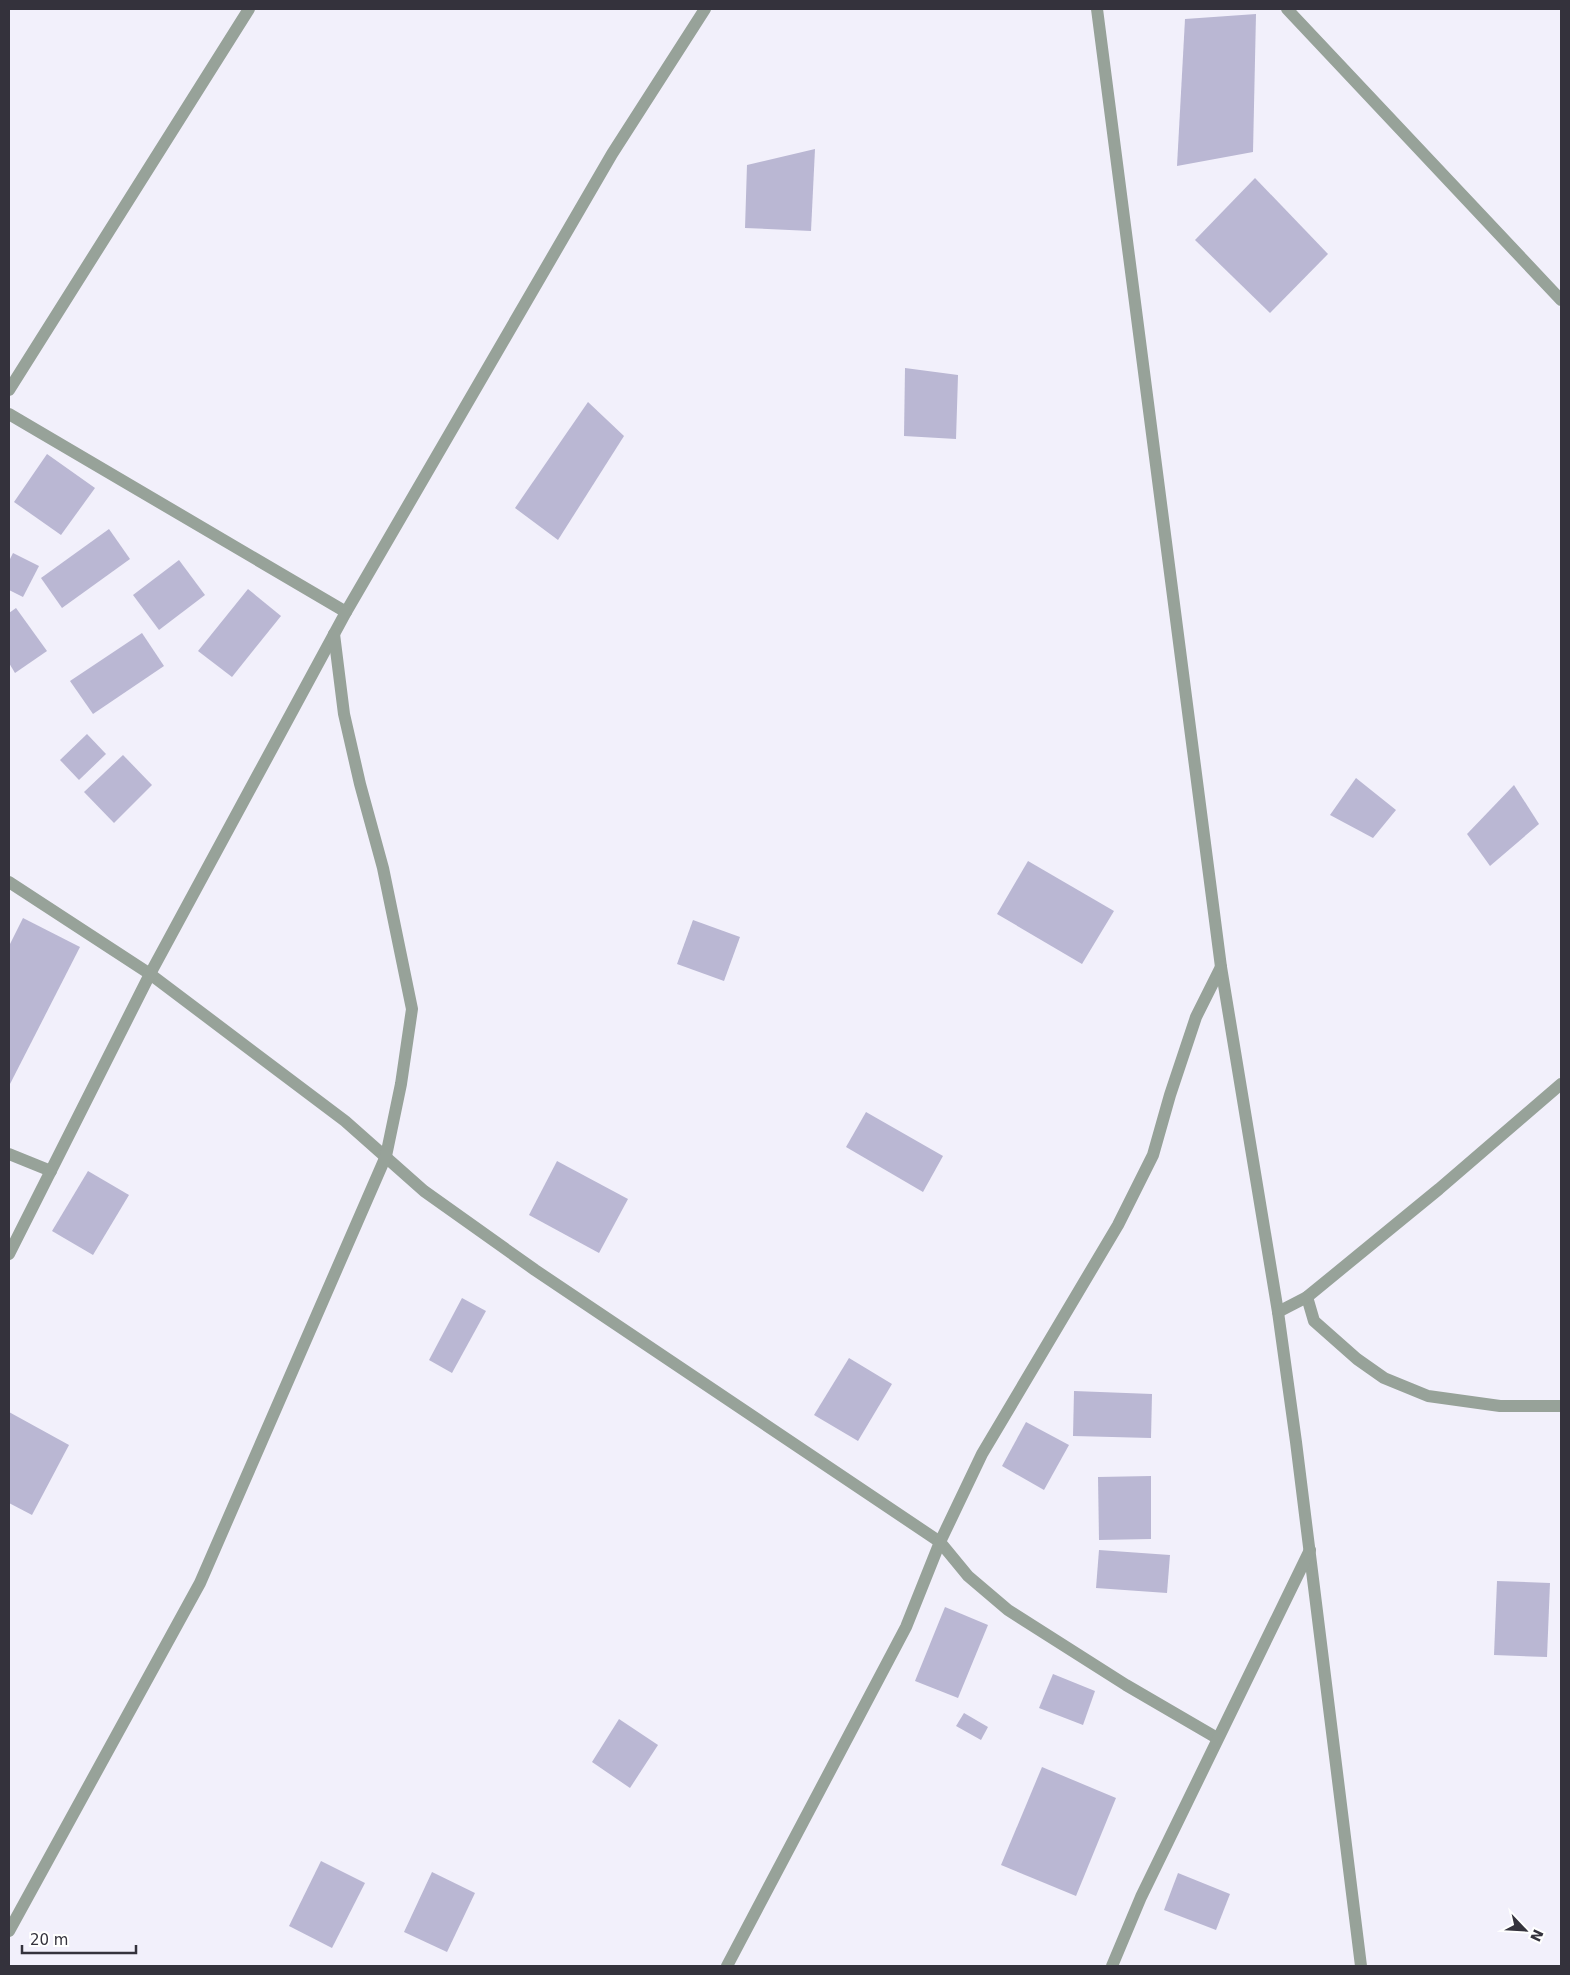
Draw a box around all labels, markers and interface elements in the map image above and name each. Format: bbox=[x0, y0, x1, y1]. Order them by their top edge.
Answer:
north arrow bbox=[1500, 1905, 1550, 1955]
scale bar bbox=[22, 1922, 136, 1954]
text: N bbox=[1527, 1927, 1547, 1944]
text: 20 m bbox=[30, 1931, 68, 1949]

